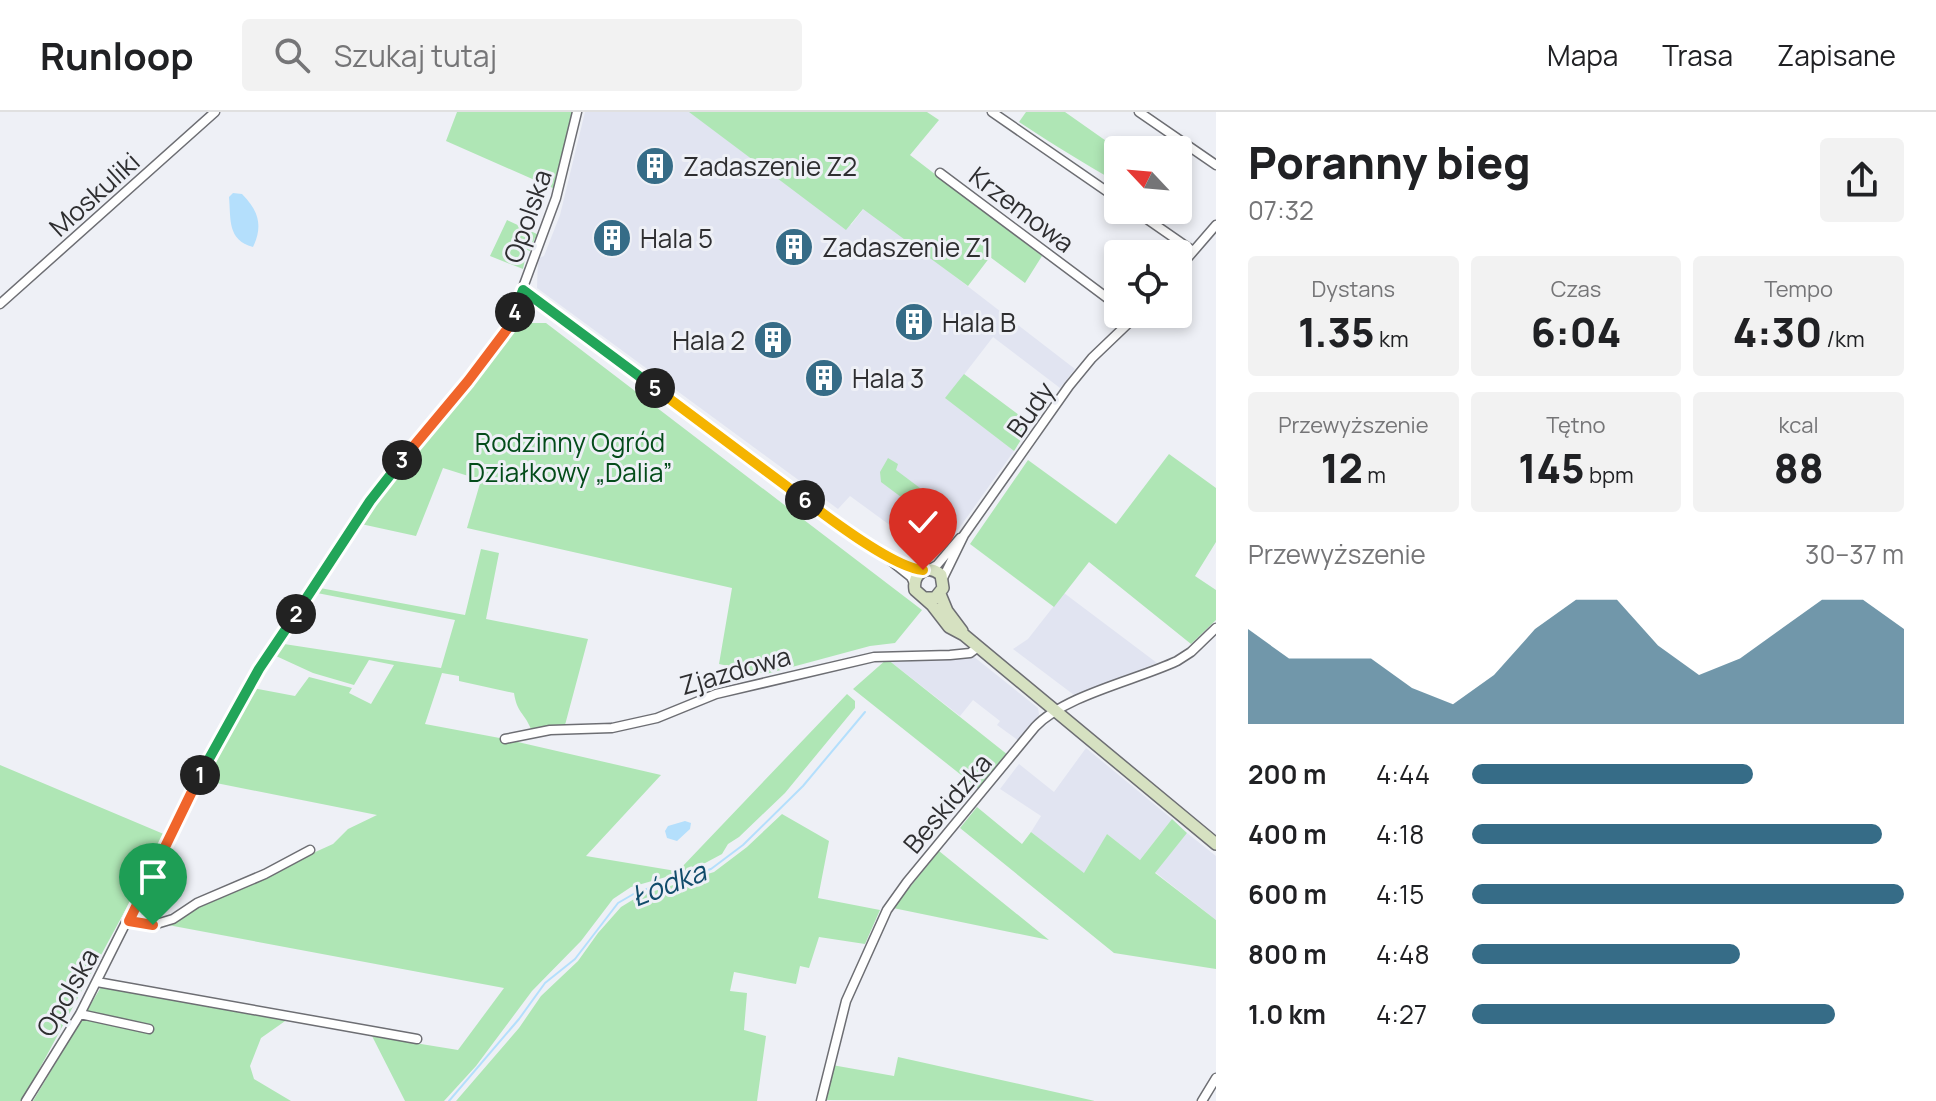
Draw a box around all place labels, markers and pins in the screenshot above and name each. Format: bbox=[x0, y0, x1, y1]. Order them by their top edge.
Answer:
building icon: Zadaszenie Z2 bbox=[634, 145, 676, 187]
place label: Zadaszenie Z2 bbox=[683, 148, 857, 184]
building icon: Hala 5 bbox=[591, 217, 633, 259]
place label: Hala 5 bbox=[640, 220, 713, 256]
building icon: Zadaszenie Z1 bbox=[773, 226, 815, 268]
place label: Zadaszenie Z1 bbox=[822, 229, 991, 265]
pin: 4 bbox=[495, 292, 535, 332]
building icon: Hala B bbox=[893, 301, 935, 343]
place label: Hala B bbox=[942, 304, 1016, 340]
building icon: Hala 2 bbox=[752, 319, 794, 361]
place label: Hala 2 bbox=[672, 322, 745, 358]
building icon: Hala 3 bbox=[803, 357, 845, 399]
place label: Hala 3 bbox=[852, 360, 924, 396]
pin: 5 bbox=[635, 368, 675, 408]
pin: 3 bbox=[382, 440, 422, 480]
pin: 6 bbox=[785, 480, 825, 520]
pin bbox=[889, 488, 957, 570]
pin: 2 bbox=[276, 594, 316, 634]
pin: 1 bbox=[180, 755, 220, 795]
pin bbox=[119, 843, 187, 925]

